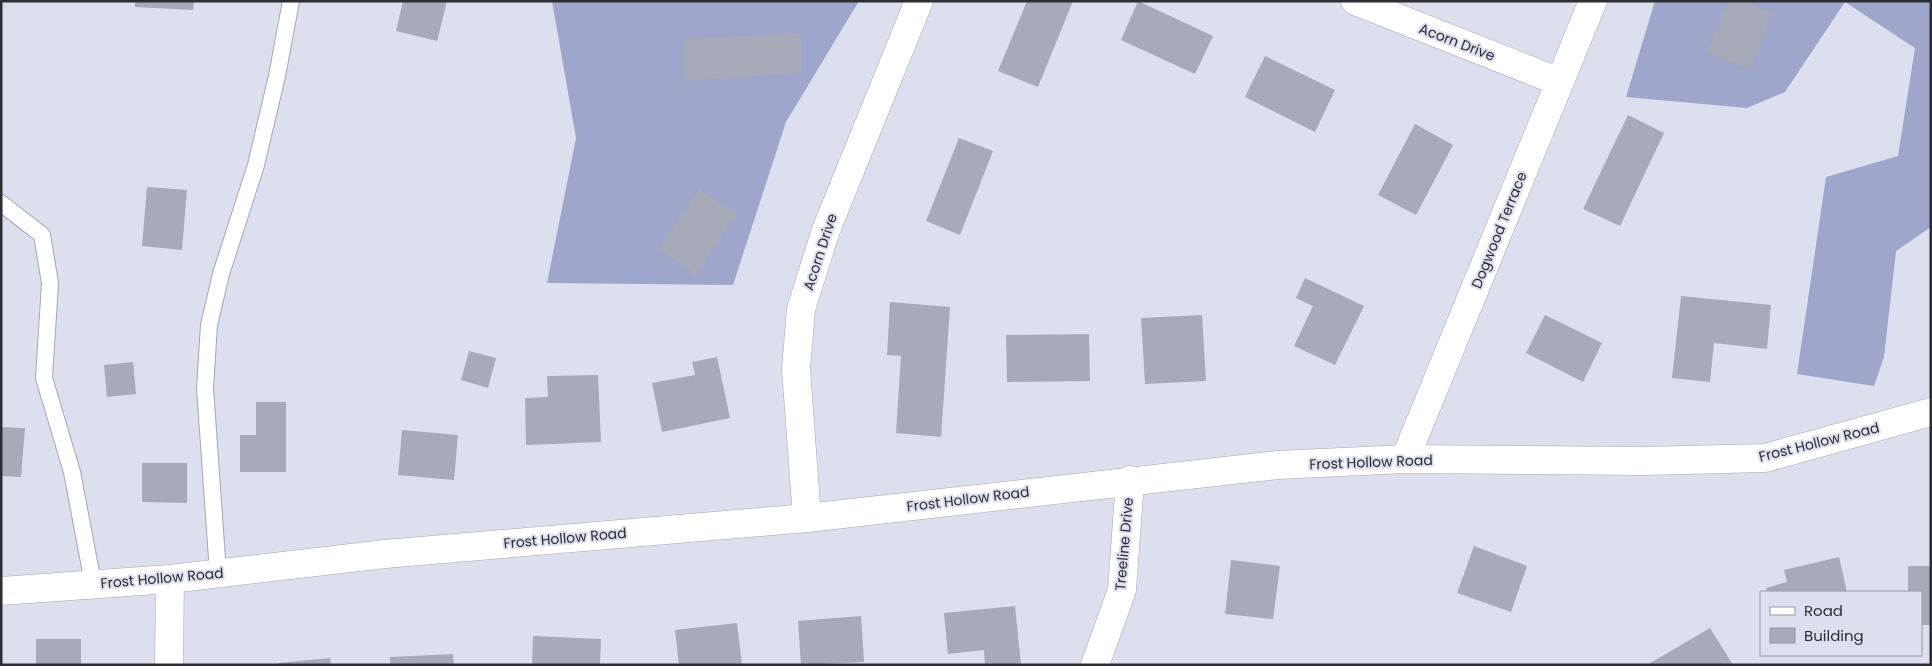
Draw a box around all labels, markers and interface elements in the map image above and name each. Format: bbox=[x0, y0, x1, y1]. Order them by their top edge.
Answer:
street label: Acorn Drive bbox=[1416, 18, 1498, 66]
street label: Dogwood Terrace bbox=[1466, 168, 1532, 291]
street label: Acorn Drive bbox=[798, 211, 842, 293]
street label: Frost Hollow Road bbox=[1757, 417, 1881, 467]
street label: Frost Hollow Road bbox=[1309, 450, 1433, 474]
street label: Frost Hollow Road bbox=[905, 482, 1031, 516]
street label: Treeline Drive bbox=[1110, 496, 1138, 591]
street label: Frost Hollow Road bbox=[503, 523, 627, 553]
street label: Frost Hollow Road bbox=[100, 563, 224, 593]
legend bbox=[1760, 591, 1922, 656]
text: Road bbox=[1804, 600, 1843, 621]
text: Building bbox=[1804, 625, 1864, 646]

